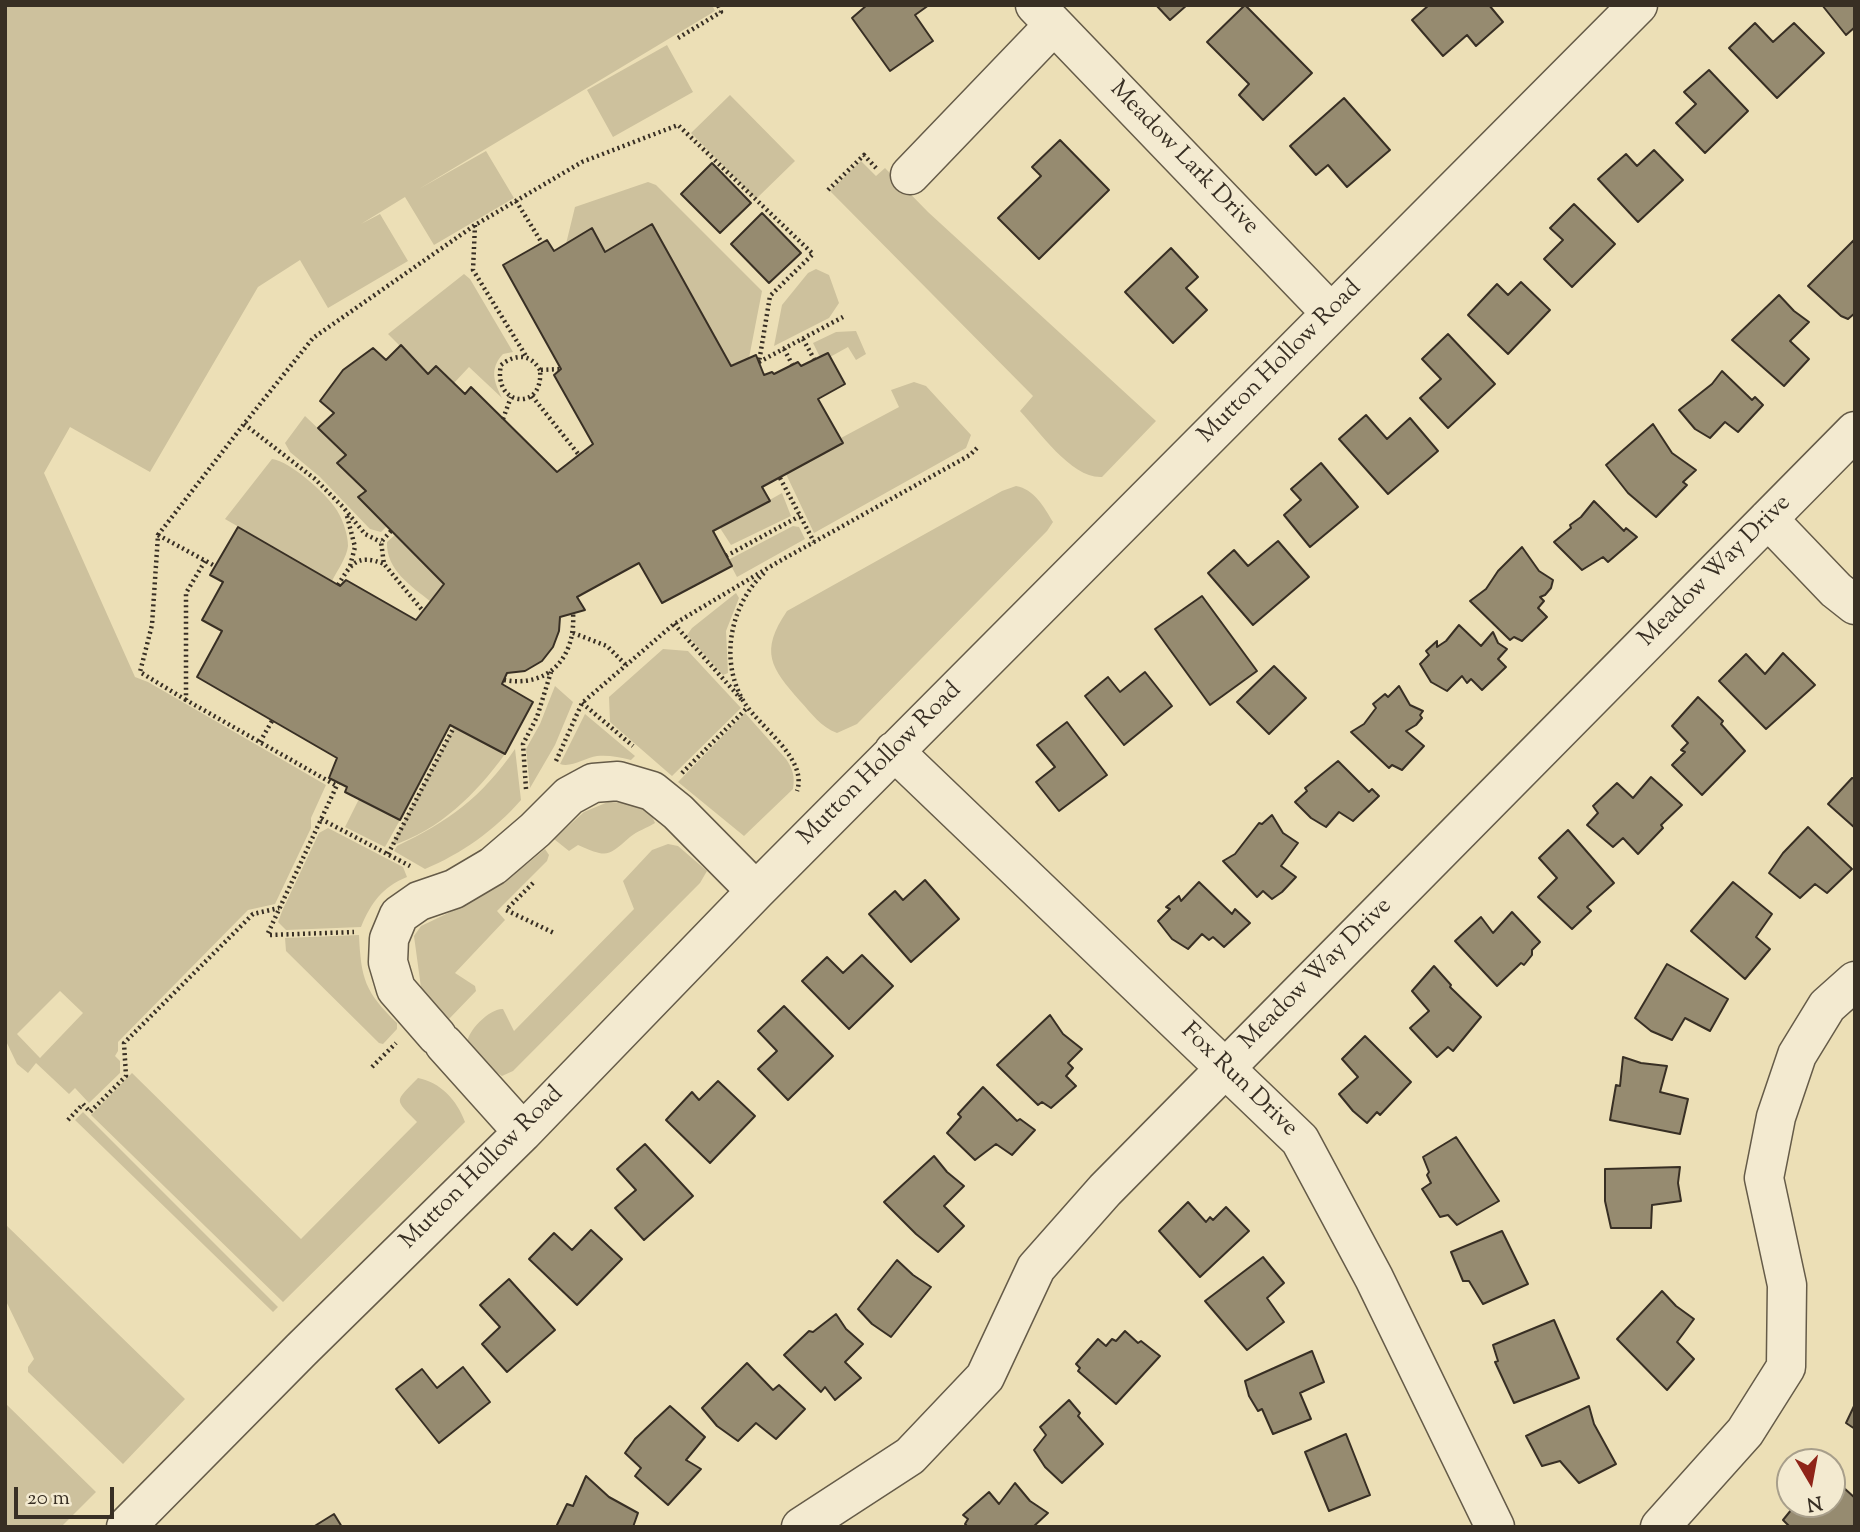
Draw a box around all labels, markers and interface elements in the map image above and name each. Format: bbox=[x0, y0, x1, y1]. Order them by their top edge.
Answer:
street label: Meadow Lark Drive bbox=[1102, 76, 1264, 242]
street label: Mutton Hollow Road bbox=[1193, 275, 1369, 451]
street label: Meadow Way Drive bbox=[1634, 490, 1798, 654]
street label: Mutton Hollow Road bbox=[793, 677, 969, 853]
street label: Meadow Way Drive bbox=[1235, 893, 1399, 1057]
street label: Fox Run Drive bbox=[1174, 1018, 1302, 1144]
street label: Mutton Hollow Road bbox=[395, 1081, 571, 1257]
north arrow bbox=[1776, 1448, 1846, 1518]
scale bar bbox=[18, 1472, 117, 1516]
text: 20 m bbox=[27, 1484, 70, 1514]
text: N bbox=[1805, 1488, 1824, 1517]

